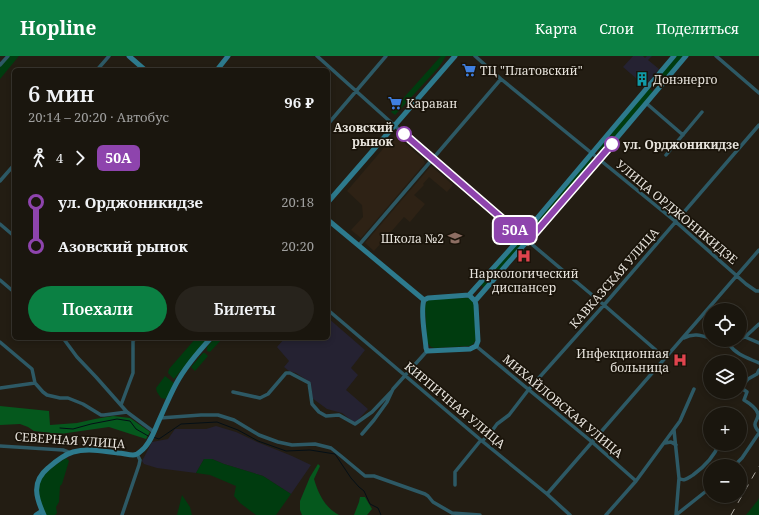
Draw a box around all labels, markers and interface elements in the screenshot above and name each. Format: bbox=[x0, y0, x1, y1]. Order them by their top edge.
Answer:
text: Hopline bbox=[20, 15, 96, 41]
text: Карта bbox=[535, 19, 577, 38]
text: Слои bbox=[599, 19, 634, 38]
text: Поделиться bbox=[656, 19, 739, 38]
supermarket icon: ТЦ "Платовский" bbox=[461, 62, 477, 78]
place label: ТЦ "Платовский" bbox=[480, 62, 583, 79]
building icon: Донэнерго bbox=[634, 71, 650, 87]
place label: Донэнерго bbox=[653, 71, 718, 88]
text: 6 мин bbox=[28, 78, 94, 108]
text: 96 ₽ bbox=[284, 92, 314, 112]
supermarket icon: Караван bbox=[387, 95, 403, 111]
place label: Караван bbox=[406, 95, 457, 112]
text: 20:14 – 20:20 · Автобус bbox=[28, 108, 169, 126]
place label: Азовский рынок bbox=[333, 119, 394, 150]
marker: Азовский рынок bbox=[396, 126, 412, 142]
marker: ул. Орджоникидзе bbox=[604, 136, 620, 152]
place label: ул. Орджоникидзе bbox=[623, 136, 739, 153]
icon: walk bbox=[28, 147, 50, 169]
icon: forward bbox=[69, 147, 91, 169]
text: 50А bbox=[105, 148, 132, 167]
text: 4 bbox=[56, 149, 63, 167]
street label: УЛИЦА ОРДЖОНИКИДЗЕ bbox=[613, 156, 741, 268]
text: ул. Орджоникидзе bbox=[58, 192, 203, 212]
text: 20:18 bbox=[281, 193, 314, 211]
line badge: 50А bbox=[492, 217, 538, 243]
text: 50А bbox=[502, 220, 528, 239]
street label: КАВКАЗСКАЯ УЛИЦА bbox=[566, 224, 663, 332]
place label: Школа №2 bbox=[381, 230, 444, 247]
school or university icon: Школа №2 bbox=[447, 230, 463, 246]
text: Азовский рынок bbox=[58, 236, 188, 256]
text: 20:20 bbox=[281, 237, 314, 255]
hospital icon: Наркологический диспансер bbox=[516, 248, 532, 264]
place label: Наркологический диспансер bbox=[469, 265, 579, 296]
button: Поехали bbox=[28, 286, 167, 332]
button: Билеты bbox=[175, 286, 314, 332]
map controls bbox=[703, 303, 747, 503]
button: locate bbox=[703, 303, 747, 347]
place label: Инфекционная больница bbox=[576, 345, 669, 376]
street label: МИХАЙЛОВСКАЯ УЛИЦА bbox=[499, 351, 627, 462]
hospital icon: Инфекционная больница bbox=[672, 352, 688, 368]
button: layers bbox=[703, 355, 747, 399]
street label: КИРПИЧНАЯ УЛИЦА bbox=[401, 358, 509, 453]
button: + bbox=[703, 407, 747, 451]
street label: СЕВЕРНАЯ УЛИЦА bbox=[14, 428, 126, 452]
button: − bbox=[703, 459, 747, 503]

